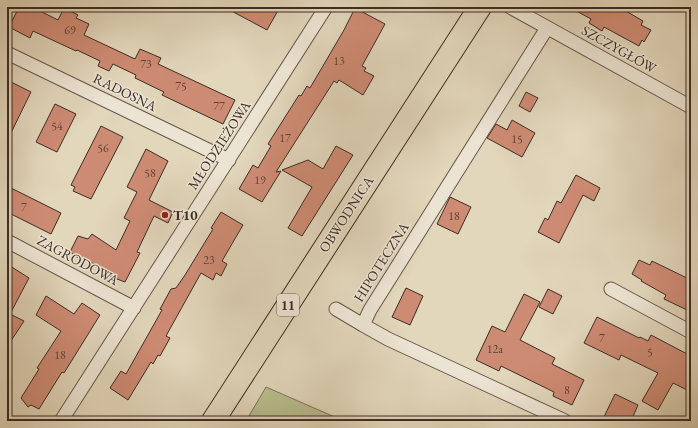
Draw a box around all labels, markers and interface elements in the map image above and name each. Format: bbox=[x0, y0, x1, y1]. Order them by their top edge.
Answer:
street label: SZCZYGŁÓW bbox=[579, 21, 660, 77]
house number: 69 bbox=[64, 22, 76, 38]
house number: 13 bbox=[333, 53, 345, 69]
house number: 73 bbox=[140, 56, 152, 72]
street label: RADOSNA bbox=[90, 69, 160, 115]
house number: 75 bbox=[175, 78, 187, 94]
street label: MŁODZIEŻOWA bbox=[184, 97, 255, 193]
house number: 77 bbox=[213, 98, 225, 114]
house number: 54 bbox=[51, 118, 63, 134]
house number: 17 bbox=[279, 130, 291, 146]
house number: 15 bbox=[511, 131, 523, 147]
house number: 56 bbox=[97, 140, 109, 156]
house number: 58 bbox=[144, 165, 156, 181]
house number: 19 bbox=[254, 172, 266, 188]
street label: OBWODNICA bbox=[315, 172, 378, 256]
house number: 7 bbox=[21, 199, 27, 215]
place label: T10 bbox=[173, 206, 198, 224]
house number: 18 bbox=[448, 208, 460, 224]
marker: T10 bbox=[160, 210, 170, 220]
street label: HIPOTECZNA bbox=[349, 219, 413, 305]
street label: ZAGRODOWA bbox=[34, 231, 122, 289]
house number: 23 bbox=[203, 252, 215, 268]
road number: 11 bbox=[277, 294, 299, 316]
house number: 7 bbox=[599, 330, 605, 346]
house number: 12a bbox=[487, 341, 503, 357]
house number: 5 bbox=[647, 344, 653, 360]
house number: 18 bbox=[54, 347, 66, 363]
house number: 8 bbox=[564, 382, 570, 398]

